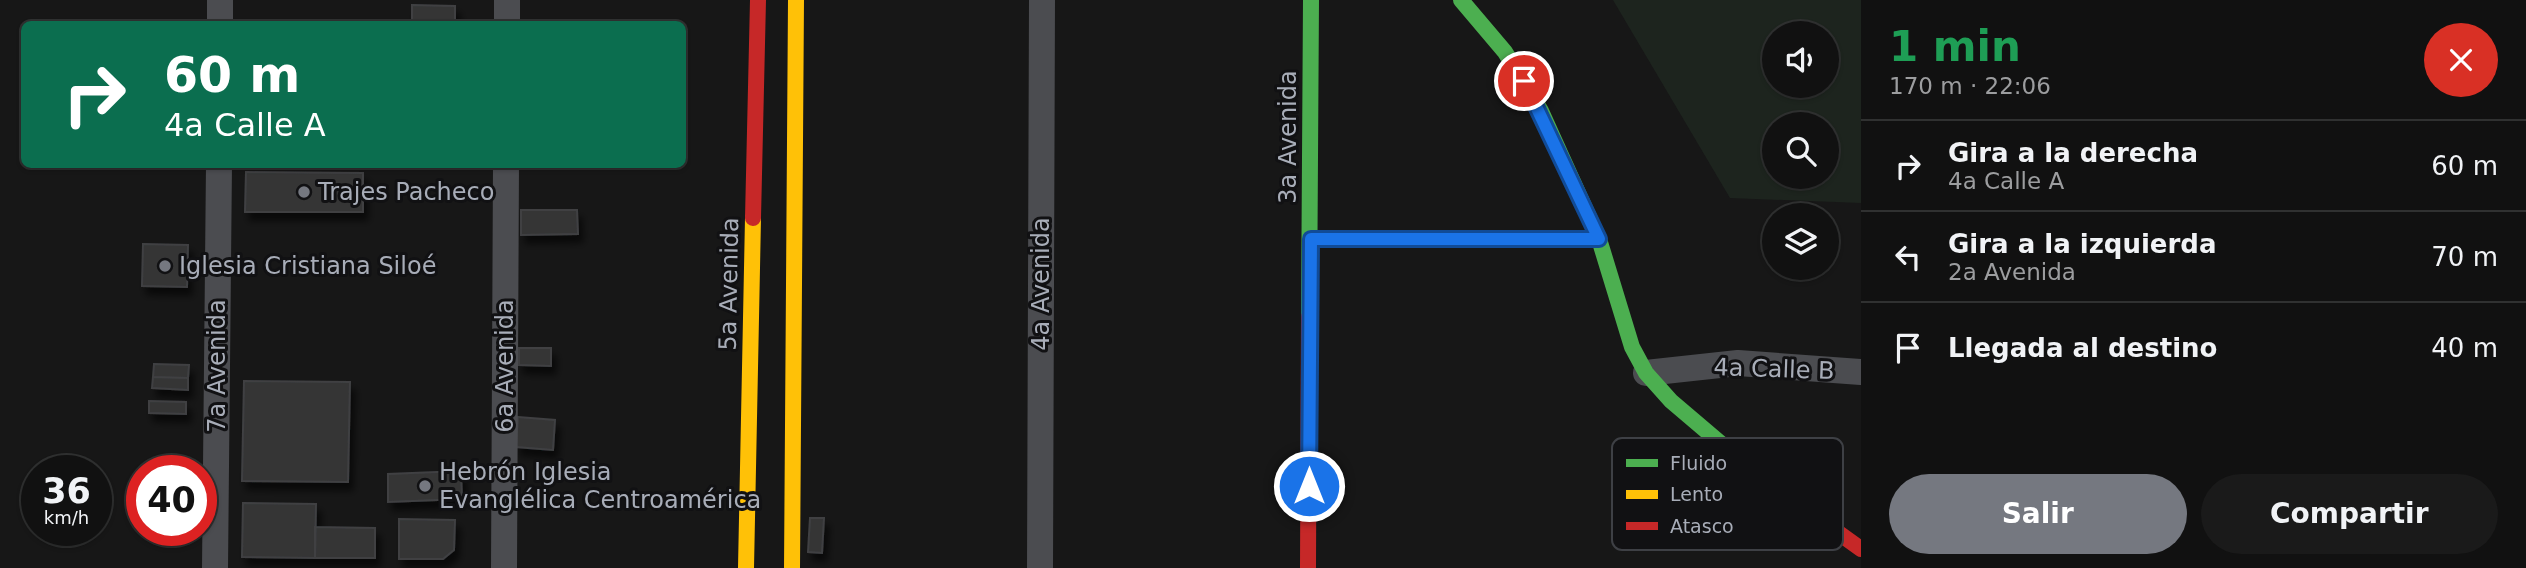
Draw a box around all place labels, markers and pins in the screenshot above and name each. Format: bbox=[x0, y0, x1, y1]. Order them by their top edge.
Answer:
pin bbox=[1494, 51, 1554, 111]
place label: Trajes Pacheco bbox=[317, 178, 494, 206]
marker: Trajes Pacheco bbox=[296, 184, 312, 200]
place label: Iglesia Cristiana Siloé bbox=[179, 252, 436, 280]
marker: Iglesia Cristiana Siloé bbox=[157, 258, 173, 274]
place label: Hebrón Iglesia Evanglélica Centroamérica bbox=[439, 458, 761, 514]
marker: Hebrón Iglesia Evanglélica Centroamérica bbox=[417, 478, 433, 494]

